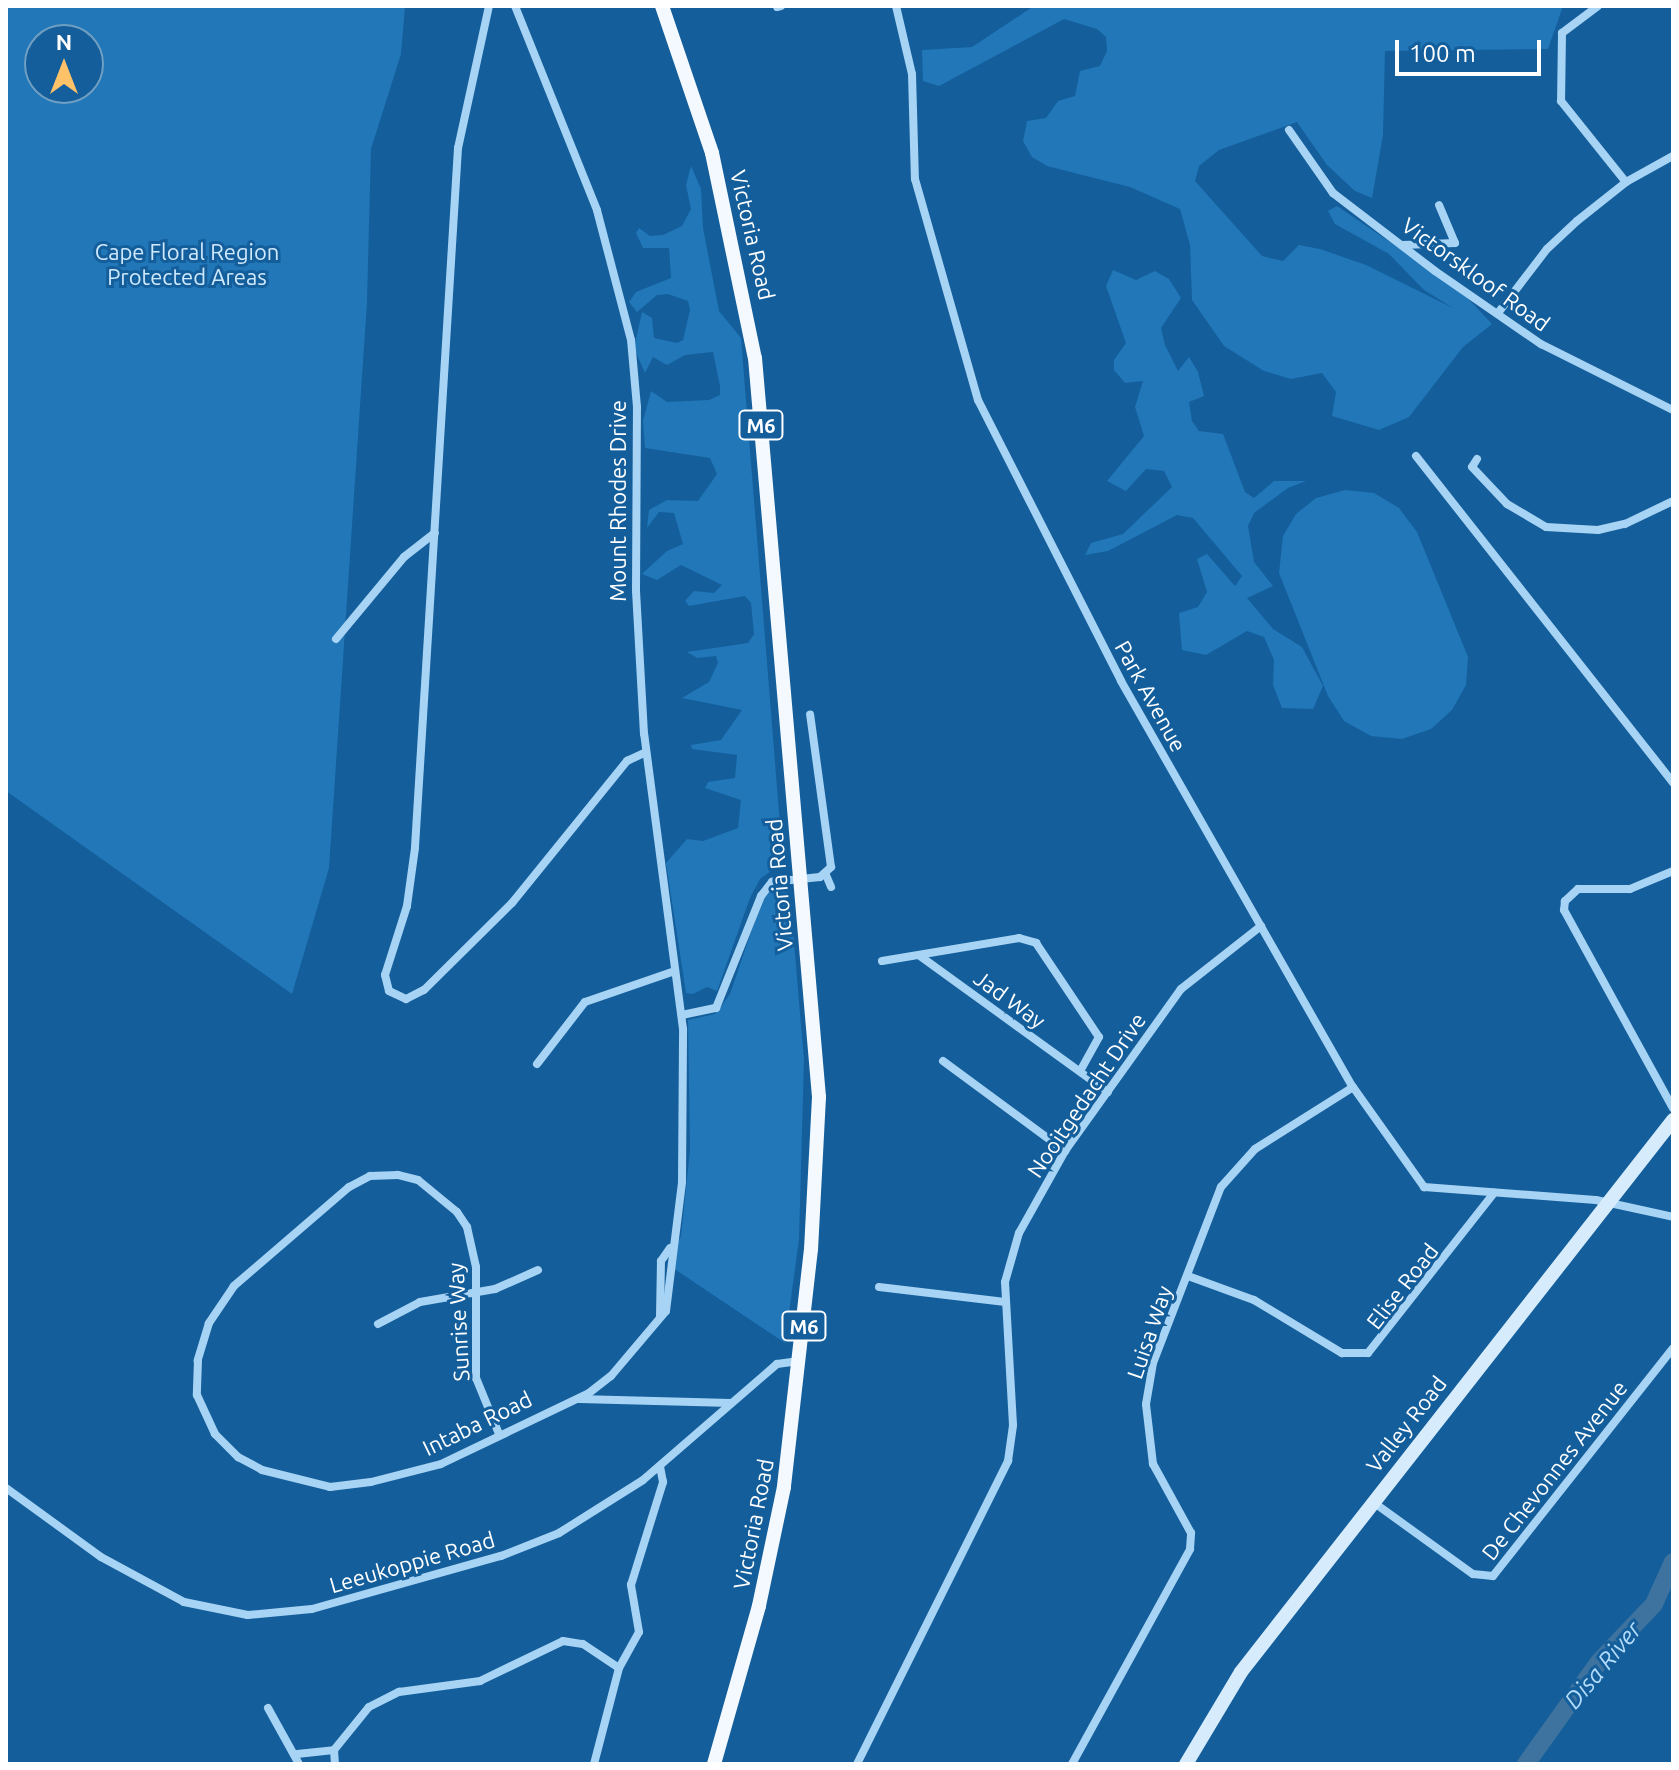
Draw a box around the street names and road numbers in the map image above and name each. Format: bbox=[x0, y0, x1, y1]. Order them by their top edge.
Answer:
street label: Victoria Road bbox=[725, 167, 781, 303]
street label: Victorskloof Road bbox=[1397, 211, 1555, 337]
street label: Mount Rhodes Drive bbox=[605, 400, 631, 602]
road number: M6 bbox=[737, 409, 785, 441]
street label: Park Avenue bbox=[1110, 636, 1192, 756]
street label: Victoria Road bbox=[760, 818, 798, 952]
street label: Jad Way bbox=[969, 964, 1051, 1034]
street label: Nooitgedacht Drive bbox=[1021, 1008, 1151, 1182]
street label: Elise Road bbox=[1361, 1238, 1443, 1334]
street label: Sunrise Way bbox=[442, 1262, 474, 1382]
street label: Luisa Way bbox=[1121, 1282, 1177, 1382]
road number: M6 bbox=[780, 1310, 828, 1342]
street label: Valley Road bbox=[1360, 1371, 1452, 1477]
street label: De Chevonnes Avenue bbox=[1476, 1375, 1632, 1565]
street label: Intaba Road bbox=[418, 1385, 536, 1461]
street label: Victoria Road bbox=[727, 1456, 779, 1592]
street label: Leeukoppie Road bbox=[326, 1526, 498, 1598]

